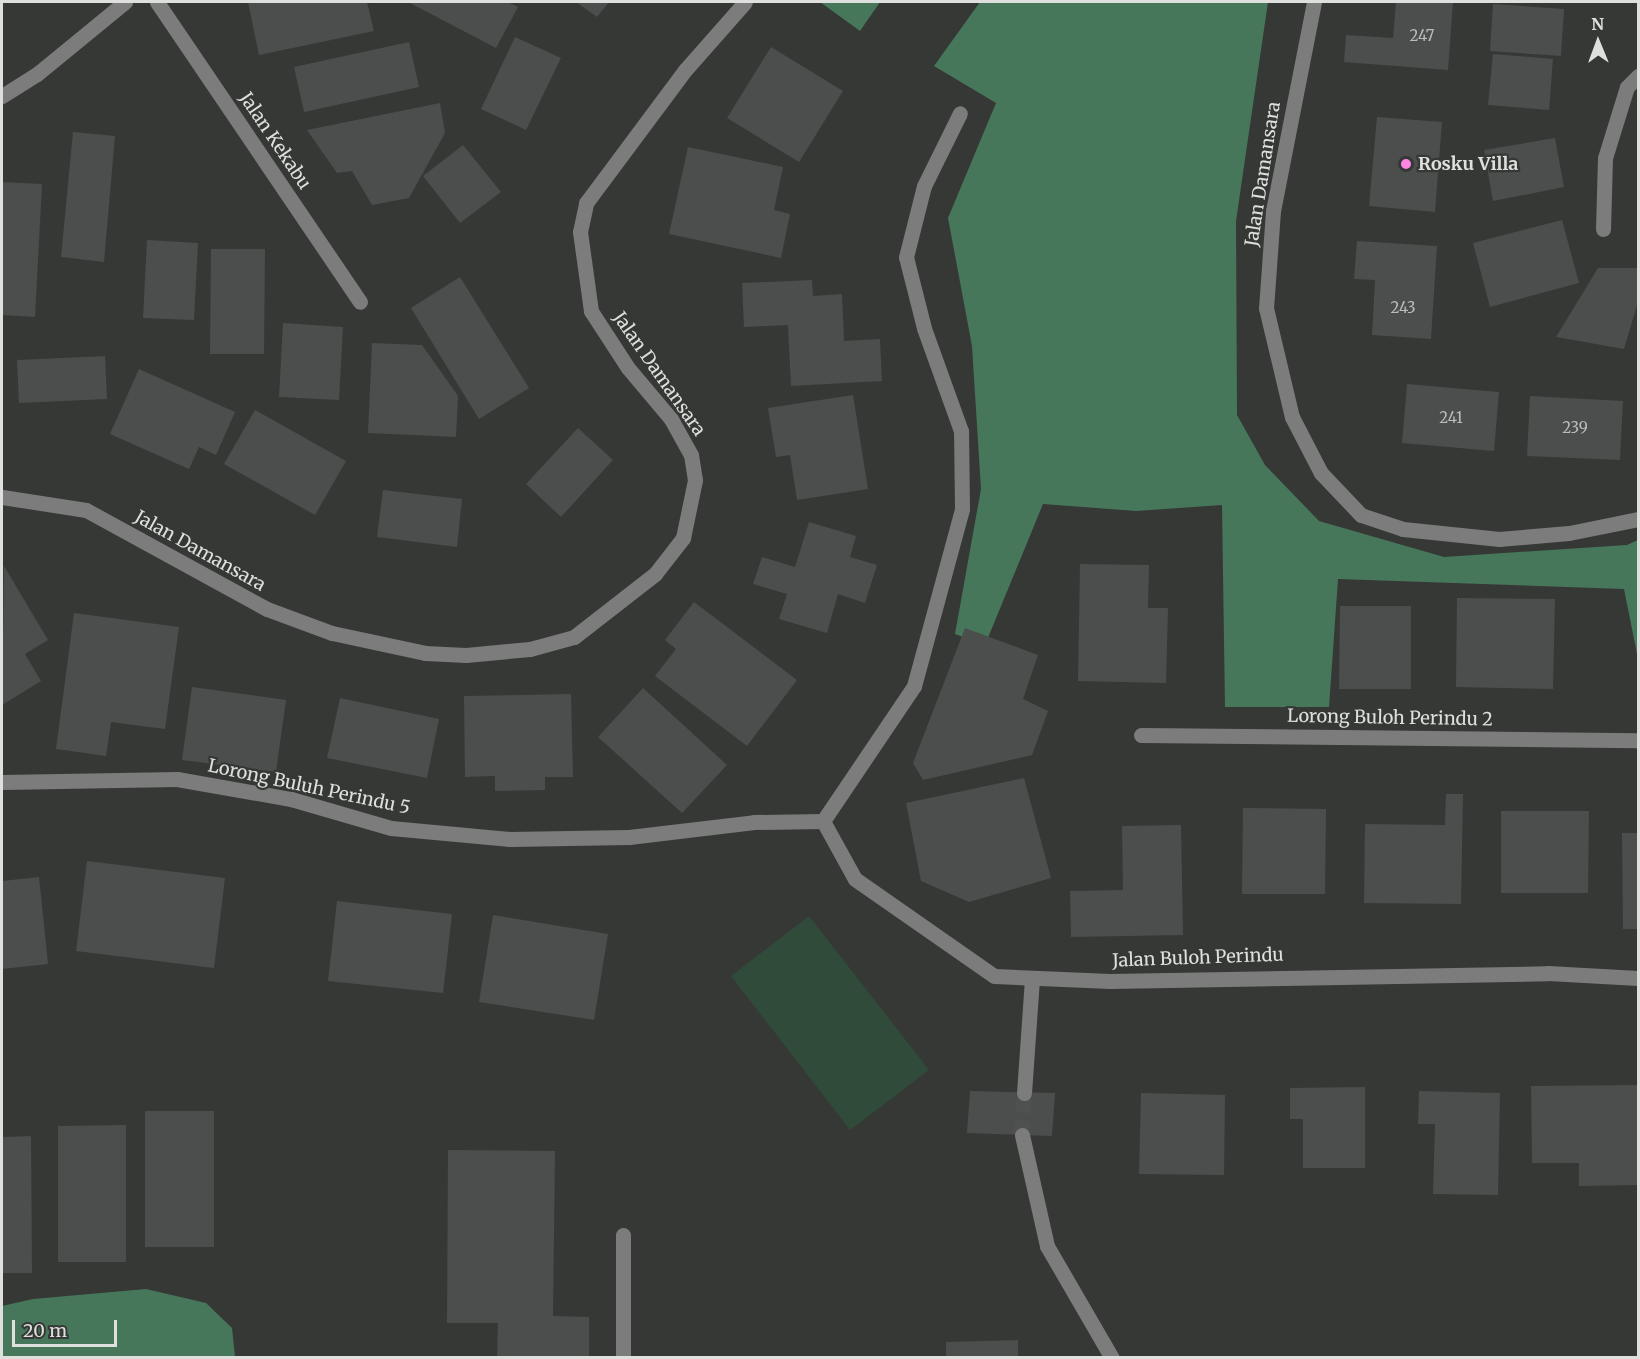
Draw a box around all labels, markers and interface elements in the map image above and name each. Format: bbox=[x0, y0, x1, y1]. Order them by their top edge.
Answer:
north arrow bbox=[1568, 12, 1628, 72]
text: N bbox=[1591, 14, 1604, 34]
house number: 247 bbox=[1410, 27, 1434, 45]
street label: Jalan Kekabu bbox=[235, 88, 315, 194]
street label: Jalan Damansara bbox=[1241, 100, 1285, 248]
place label: Rosku Villa bbox=[1418, 153, 1518, 175]
marker: Rosku Villa bbox=[1399, 157, 1413, 171]
house number: 243 bbox=[1391, 299, 1415, 317]
street label: Jalan Damansara bbox=[608, 308, 710, 440]
house number: 241 bbox=[1439, 409, 1463, 427]
house number: 239 bbox=[1562, 419, 1588, 437]
street label: Jalan Damansara bbox=[131, 506, 269, 596]
street label: Lorong Buloh Perindu 2 bbox=[1287, 705, 1493, 731]
street label: Lorong Buluh Perindu 5 bbox=[206, 755, 412, 819]
street label: Jalan Buloh Perindu bbox=[1112, 944, 1284, 972]
scale bar bbox=[15, 1308, 120, 1346]
text: 20 m bbox=[23, 1319, 67, 1342]

